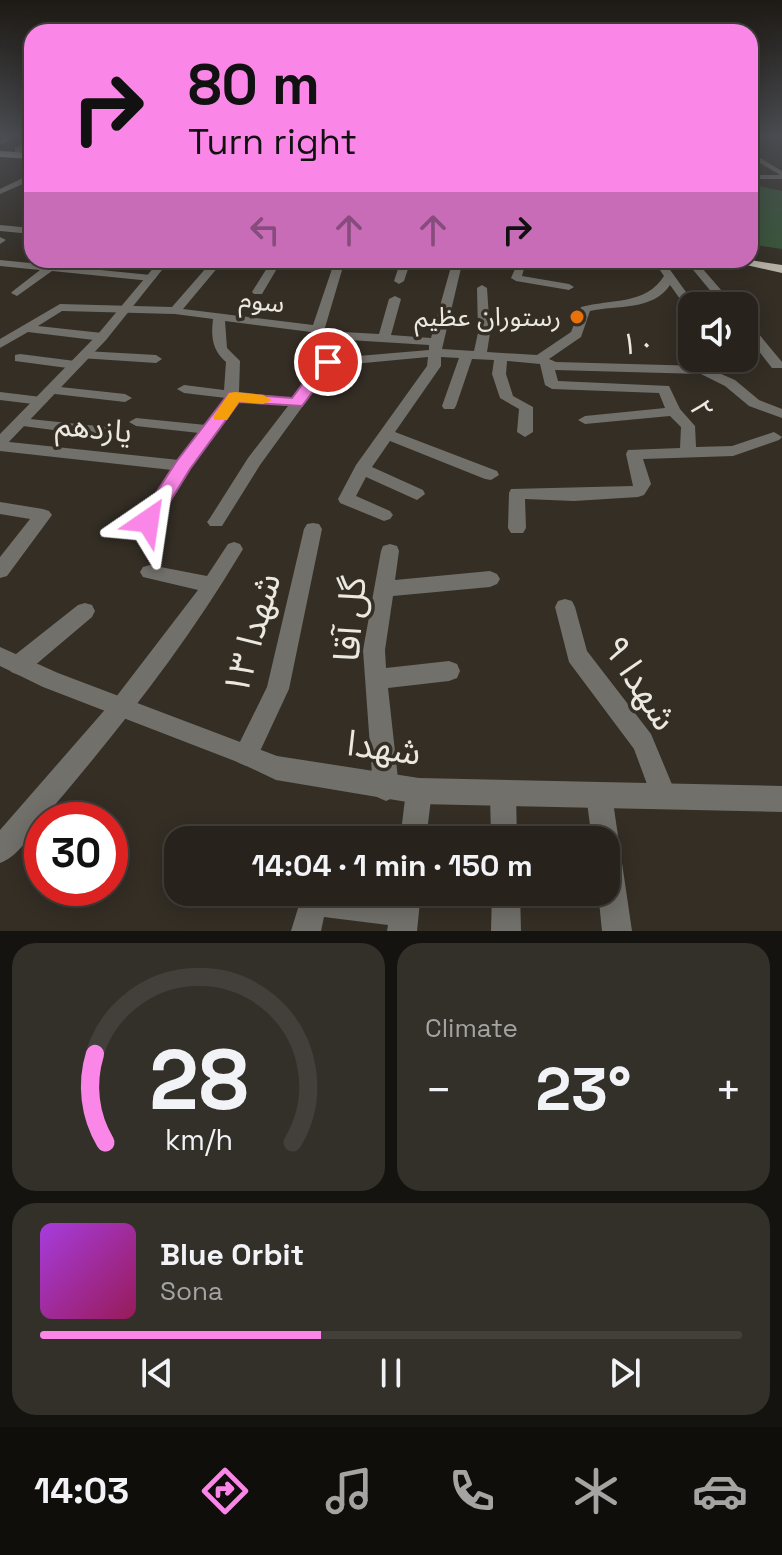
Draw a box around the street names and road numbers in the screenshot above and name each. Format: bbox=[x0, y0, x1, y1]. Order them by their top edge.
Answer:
street label: سوم bbox=[237, 282, 286, 323]
street label: ۱۰ bbox=[621, 324, 655, 363]
street label: ۲ bbox=[681, 393, 723, 425]
street label: یازدهم bbox=[54, 405, 134, 455]
street label: شهدا ۱۳ bbox=[213, 568, 291, 700]
street label: گل آقا bbox=[323, 573, 377, 664]
street label: شهدا ۹ bbox=[592, 627, 688, 739]
street label: شهدا bbox=[344, 720, 424, 776]

